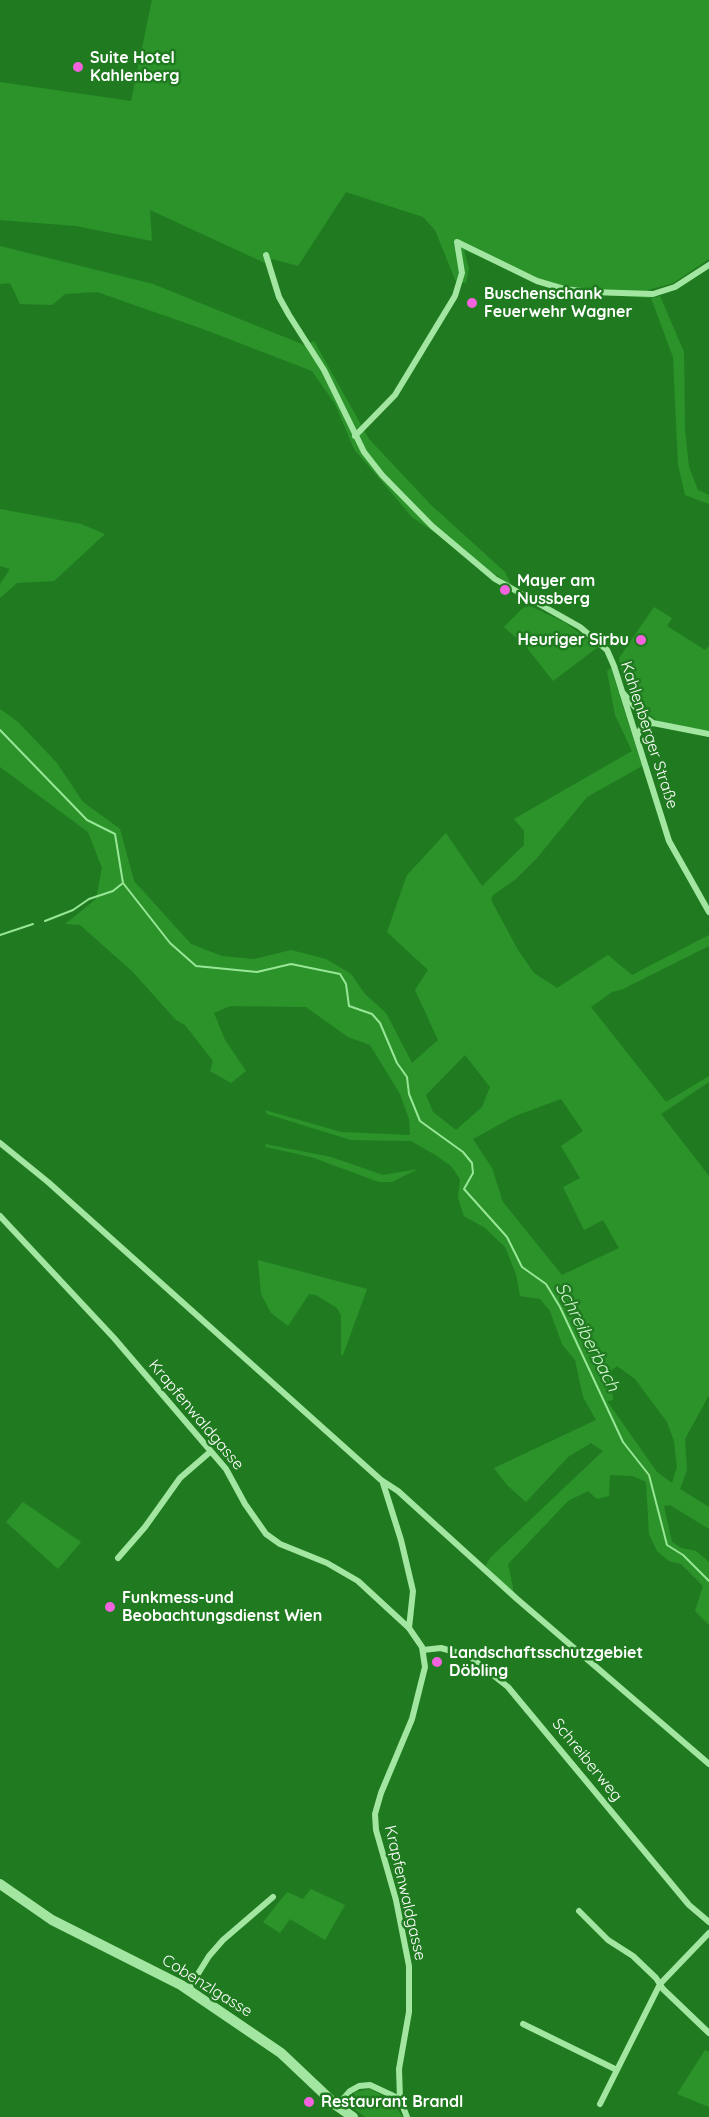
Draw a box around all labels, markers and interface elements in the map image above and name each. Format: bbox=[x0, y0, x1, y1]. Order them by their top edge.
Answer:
place label: Suite Hotel Kahlenberg bbox=[90, 48, 179, 86]
marker: Suite Hotel Kahlenberg bbox=[71, 60, 85, 74]
place label: Buschenschank Feuerwehr Wagner bbox=[484, 284, 632, 322]
marker: Buschenschank Feuerwehr Wagner bbox=[465, 296, 479, 310]
place label: Mayer am Nussberg bbox=[517, 571, 595, 609]
marker: Mayer am Nussberg bbox=[498, 583, 512, 597]
place label: Heuriger Sirbu bbox=[517, 630, 629, 650]
marker: Heuriger Sirbu bbox=[634, 633, 648, 647]
street label: Kahlenberger Straße bbox=[616, 659, 682, 811]
water label: Schreiberbach bbox=[550, 1279, 624, 1395]
street label: Krapfenwaldgasse bbox=[144, 1356, 248, 1474]
place label: Funkmess-und Beobachtungsdienst Wien bbox=[122, 1588, 322, 1626]
marker: Funkmess-und Beobachtungsdienst Wien bbox=[103, 1600, 117, 1614]
place label: Landschaftsschutzgebiet Döbling bbox=[449, 1643, 643, 1681]
marker: Landschaftsschutzgebiet Döbling bbox=[430, 1655, 444, 1669]
street label: Schreiberweg bbox=[548, 1715, 626, 1805]
street label: Krapfenwaldgasse bbox=[380, 1824, 430, 1962]
street label: Cobenzlgasse bbox=[158, 1951, 256, 2021]
place label: Restaurant Brandl bbox=[321, 2092, 463, 2112]
marker: Restaurant Brandl bbox=[302, 2095, 316, 2109]

